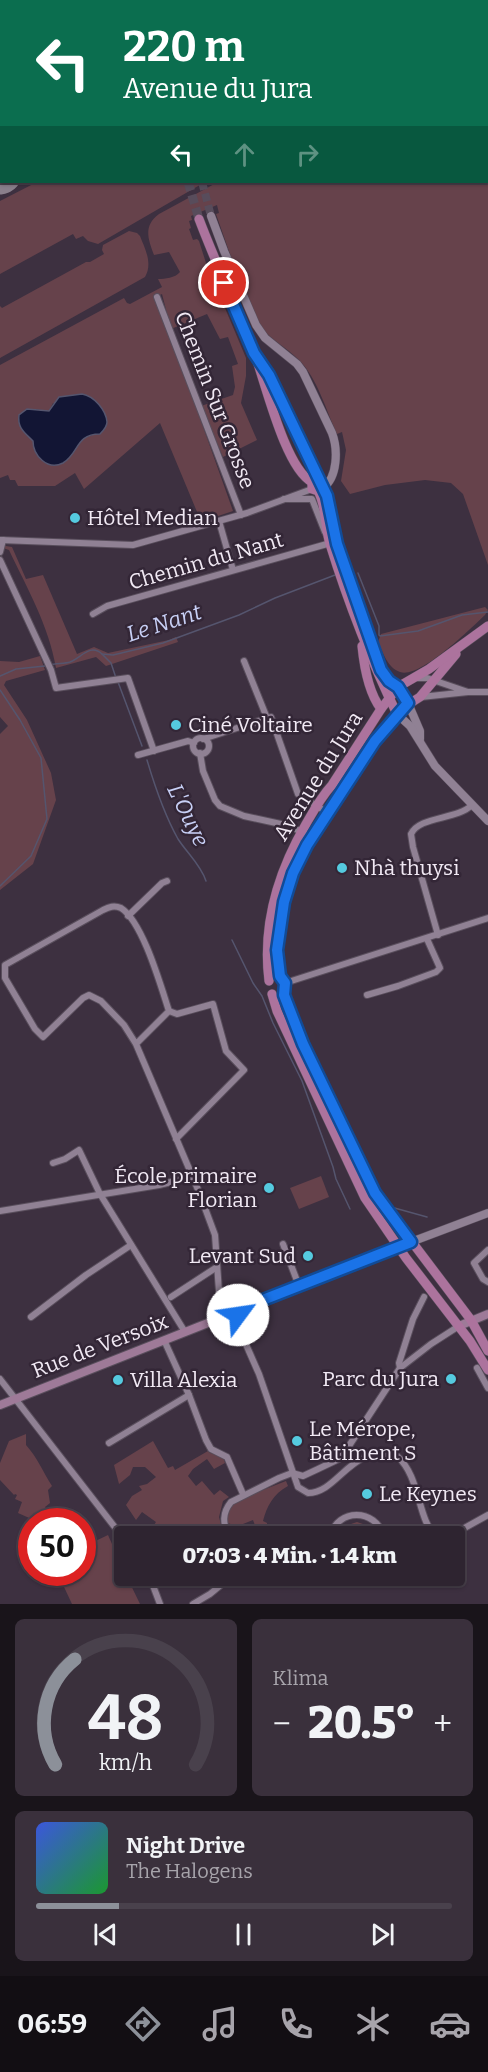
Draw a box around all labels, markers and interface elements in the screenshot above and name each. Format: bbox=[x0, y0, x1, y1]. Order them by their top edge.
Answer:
text: 220 m bbox=[123, 22, 245, 72]
icon: left bbox=[24, 24, 102, 102]
text: Avenue du Jura bbox=[123, 73, 313, 105]
icon: left bbox=[165, 138, 198, 171]
icon: ahead bbox=[228, 138, 261, 171]
icon: right bbox=[291, 138, 324, 171]
pin bbox=[198, 257, 249, 308]
icon: arrive bbox=[207, 266, 240, 299]
street label: Chemin Sur Grosse bbox=[169, 308, 261, 492]
place label: Hôtel Median bbox=[87, 505, 218, 531]
marker: Hôtel Median bbox=[68, 511, 82, 525]
street label: Chemin du Nant bbox=[126, 526, 287, 595]
water label: Le Nant bbox=[123, 598, 205, 648]
street label: Avenue du Jura bbox=[268, 706, 368, 845]
place label: Ciné Voltaire bbox=[188, 712, 313, 738]
marker: Ciné Voltaire bbox=[169, 718, 183, 732]
water label: L'Ouye bbox=[161, 779, 215, 851]
place label: Nhà thuysi bbox=[354, 855, 459, 881]
marker: Nhà thuysi bbox=[335, 861, 349, 875]
place label: École primaire Florian bbox=[114, 1163, 257, 1213]
marker: École primaire Florian bbox=[262, 1181, 276, 1195]
place label: Levant Sud bbox=[189, 1243, 296, 1269]
marker: Levant Sud bbox=[301, 1249, 315, 1263]
position arrow bbox=[206, 1283, 270, 1347]
street label: Rue de Versoix bbox=[28, 1308, 172, 1384]
place label: Parc du Jura bbox=[322, 1366, 440, 1392]
place label: Villa Alexia bbox=[130, 1367, 238, 1393]
marker: Parc du Jura bbox=[444, 1372, 458, 1386]
marker: Villa Alexia bbox=[111, 1373, 125, 1387]
place label: Le Mérope, Bâtiment S bbox=[309, 1416, 417, 1466]
marker: Le Mérope, Bâtiment S bbox=[290, 1434, 304, 1448]
place label: Le Keynes bbox=[379, 1481, 477, 1507]
marker: Le Keynes bbox=[360, 1487, 374, 1501]
speed limit sign: 50 bbox=[18, 1508, 96, 1586]
text: 07:03 · 4 Min. · 1.4 km bbox=[183, 1542, 396, 1569]
text: Klima bbox=[273, 1666, 328, 1690]
text: 48 bbox=[88, 1681, 164, 1756]
text: 20.5° bbox=[308, 1696, 416, 1750]
text: − bbox=[273, 1704, 291, 1744]
text: + bbox=[433, 1704, 452, 1744]
text: km/h bbox=[99, 1750, 152, 1776]
text: Night Drive bbox=[126, 1832, 245, 1859]
text: The Halogens bbox=[126, 1859, 253, 1883]
icon: previous bbox=[89, 1918, 122, 1951]
icon: pause bbox=[227, 1918, 260, 1951]
icon: next bbox=[366, 1918, 399, 1951]
icon: directions bbox=[122, 2003, 164, 2045]
icon: music bbox=[199, 2003, 241, 2045]
icon: phone bbox=[275, 2003, 317, 2045]
icon: climate bbox=[352, 2003, 394, 2045]
icon: car bbox=[429, 2003, 471, 2045]
text: 06:59 bbox=[17, 2008, 87, 2040]

